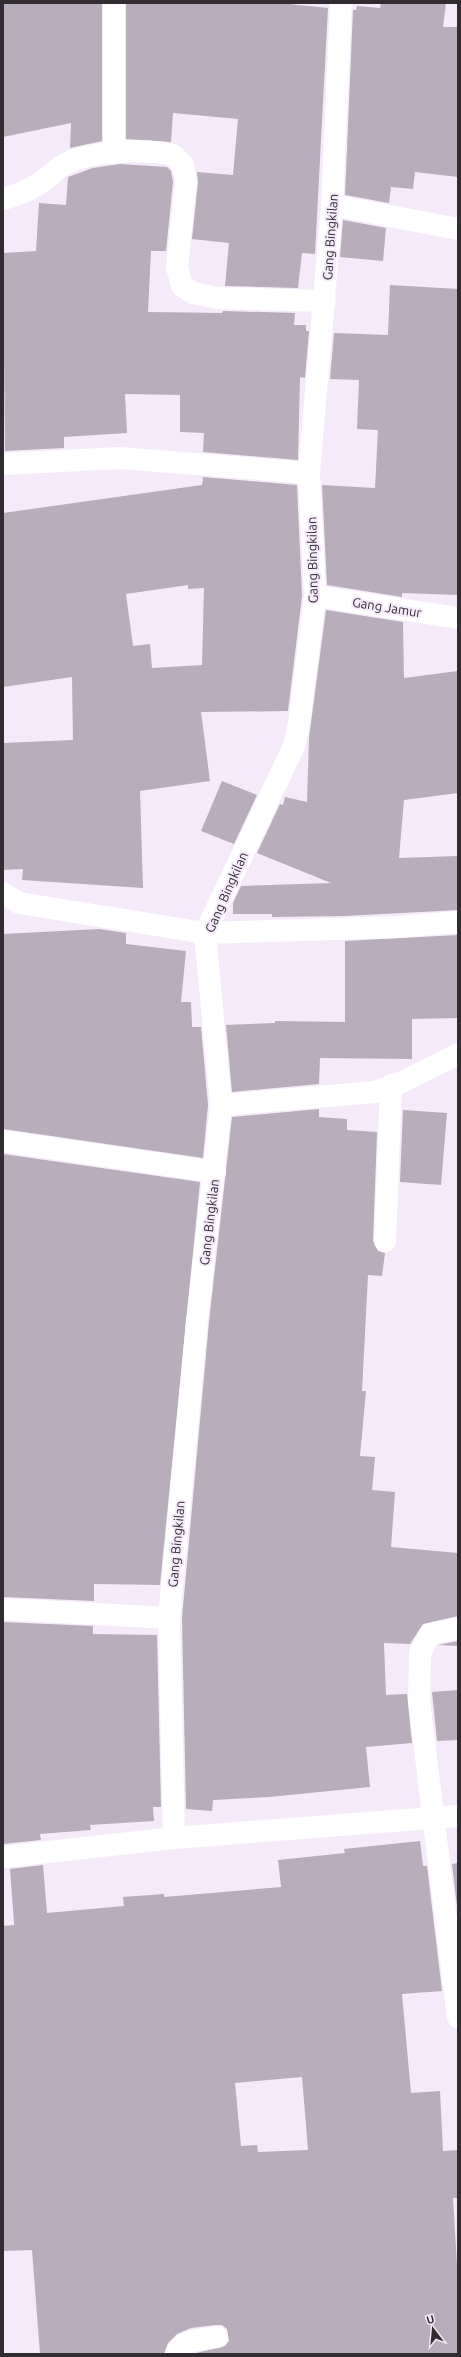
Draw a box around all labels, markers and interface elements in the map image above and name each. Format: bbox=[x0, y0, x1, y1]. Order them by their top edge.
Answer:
street label: Gang Bingkilan bbox=[320, 193, 340, 281]
street label: Gang Bingkilan bbox=[304, 517, 320, 603]
street label: Gang Jamur bbox=[351, 595, 423, 619]
street label: Gang Bingkilan bbox=[202, 850, 250, 934]
street label: Gang Bingkilan bbox=[197, 1178, 221, 1266]
street label: Gang Bingkilan bbox=[165, 1500, 187, 1588]
north arrow bbox=[413, 2309, 453, 2349]
text: U bbox=[425, 2313, 436, 2326]

